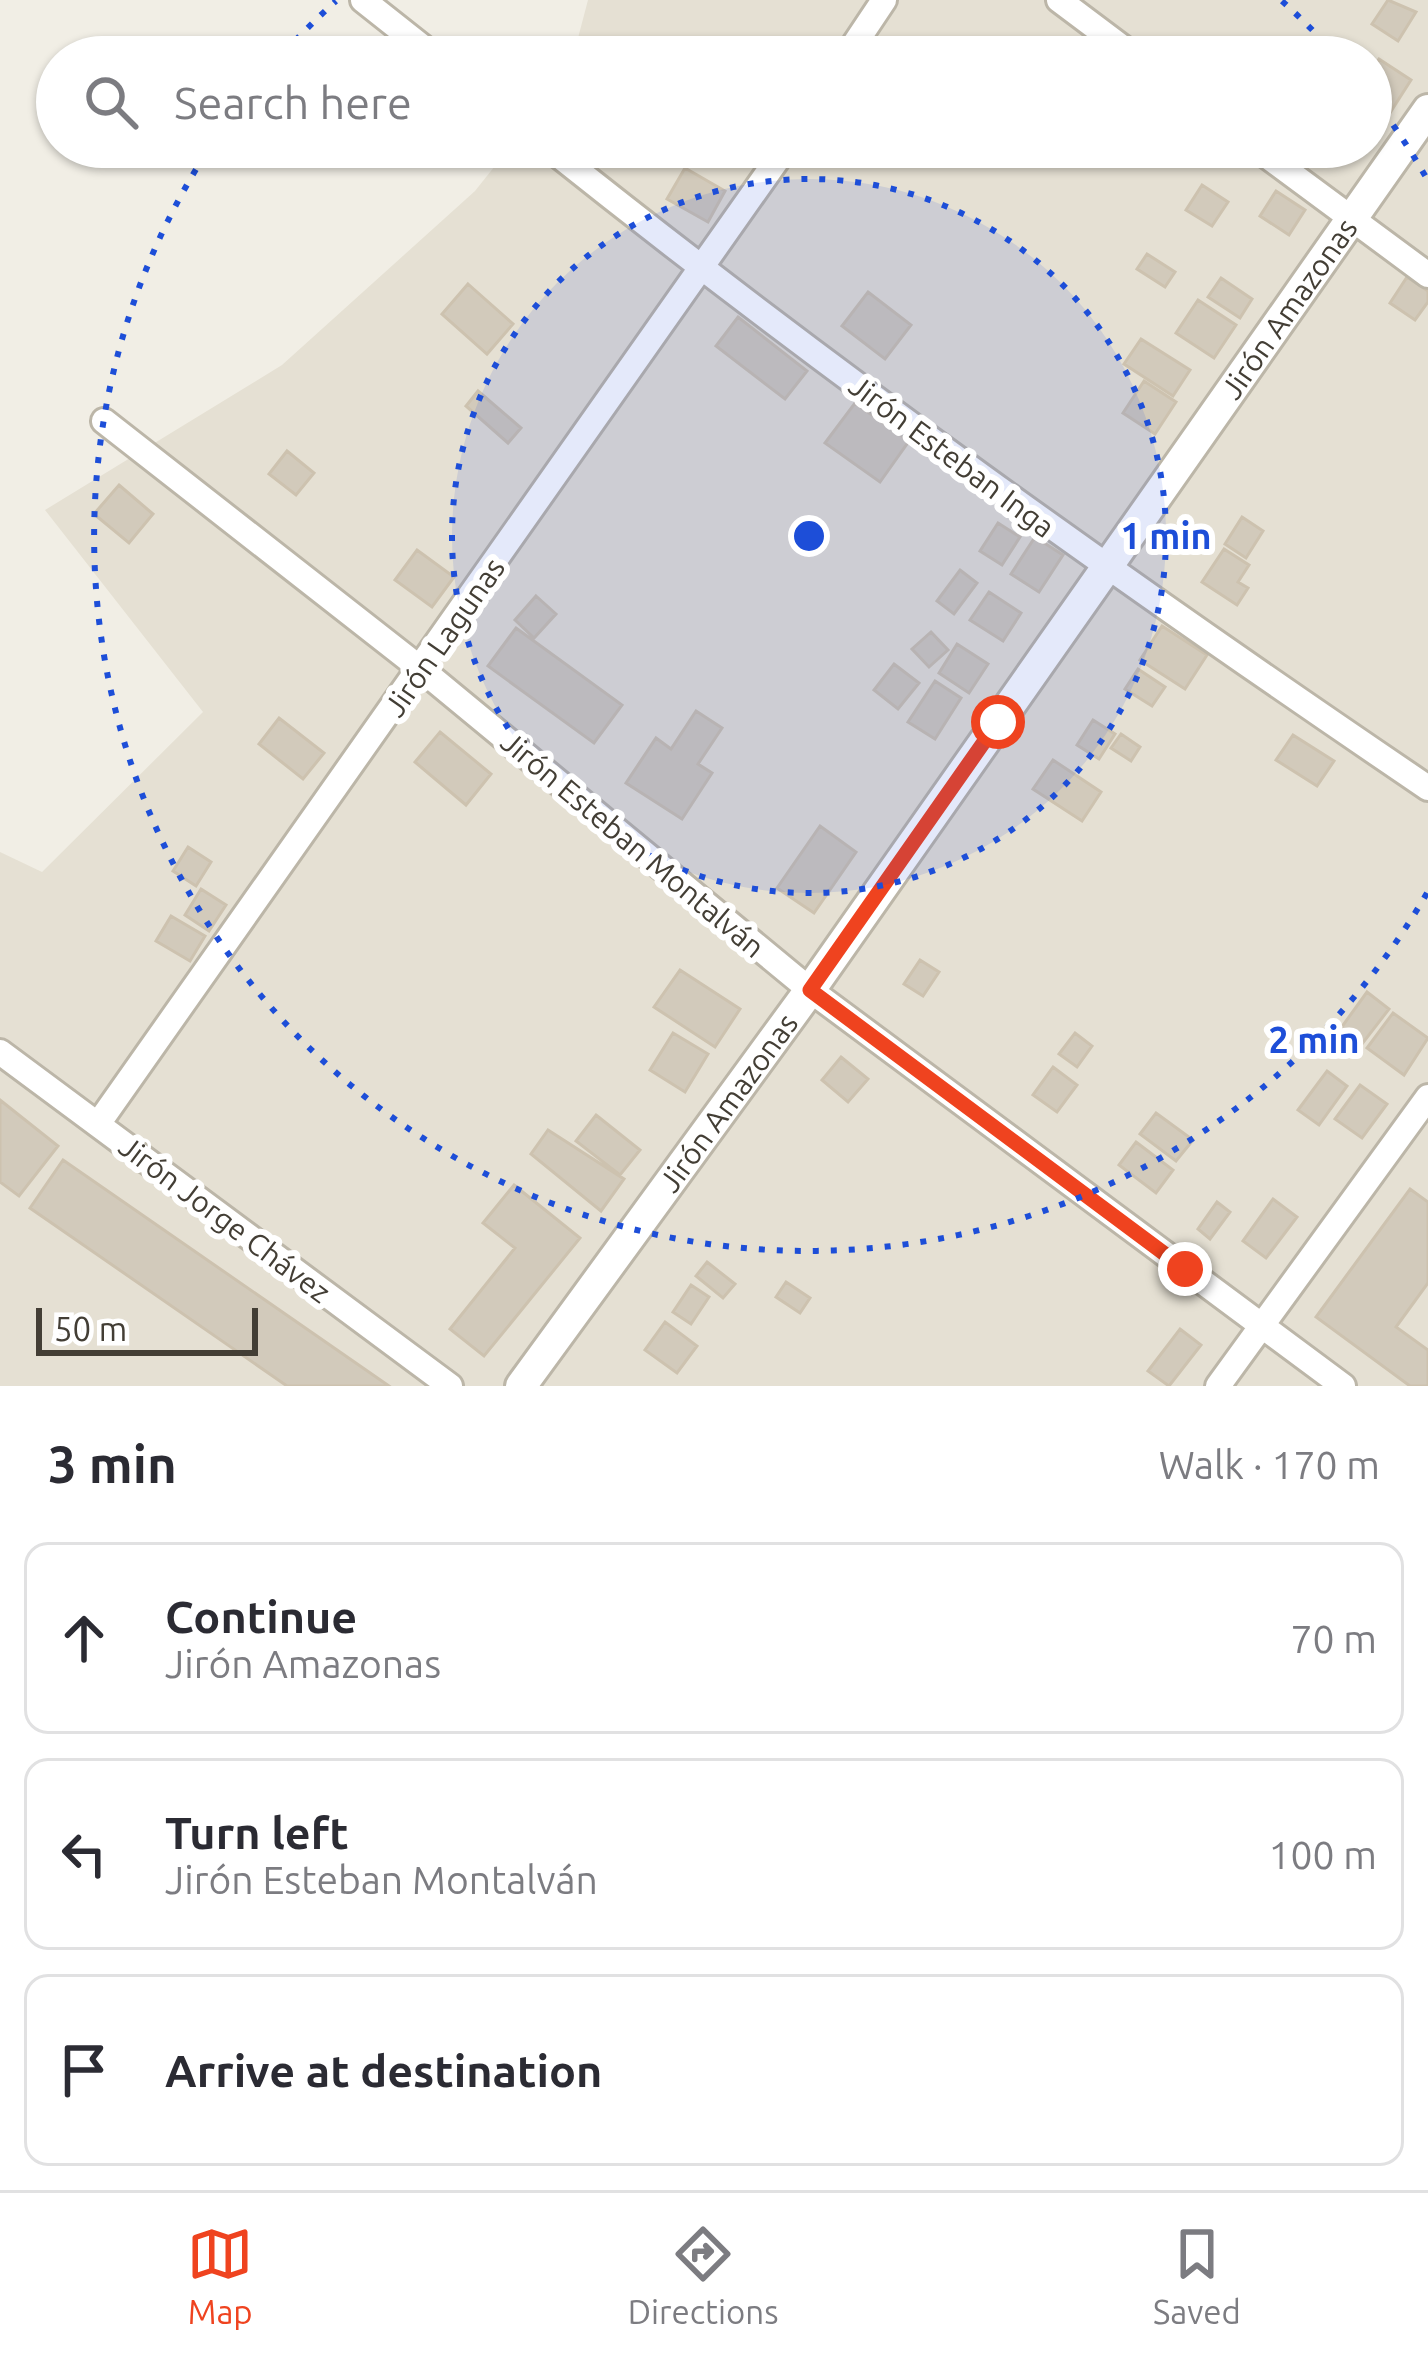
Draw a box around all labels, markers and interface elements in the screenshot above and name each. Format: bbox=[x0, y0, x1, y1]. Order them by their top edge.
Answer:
search box bbox=[36, 36, 1392, 168]
icon: search bbox=[78, 69, 144, 135]
text: Search here bbox=[174, 77, 412, 128]
street label: Jirón Amazonas bbox=[1214, 212, 1364, 405]
street label: Jirón Esteban Inga bbox=[843, 368, 1061, 544]
centre of rings bbox=[788, 515, 830, 557]
text: 1 min bbox=[1121, 515, 1211, 556]
street label: Jirón Lagunas bbox=[377, 551, 511, 723]
route start bbox=[971, 695, 1025, 749]
street label: Jirón Esteban Montalván bbox=[495, 724, 771, 964]
street label: Jirón Amazonas bbox=[652, 1007, 804, 1198]
text: 2 min bbox=[1269, 1019, 1359, 1060]
street label: Jirón Jorge Chávez bbox=[113, 1129, 337, 1309]
route end bbox=[1158, 1242, 1212, 1296]
scale bar bbox=[36, 1302, 258, 1355]
text: 50 m bbox=[54, 1310, 127, 1347]
text: 3 min bbox=[48, 1435, 177, 1493]
text: Walk · 170 m bbox=[1159, 1443, 1380, 1486]
text: Continue bbox=[165, 1591, 357, 1642]
icon: ahead bbox=[51, 1605, 117, 1671]
text: 70 m bbox=[1290, 1617, 1377, 1660]
text: Jirón Amazonas bbox=[165, 1642, 441, 1685]
text: Turn left bbox=[165, 1807, 349, 1858]
icon: left bbox=[51, 1821, 117, 1887]
text: 100 m bbox=[1268, 1833, 1377, 1876]
text: Jirón Esteban Montalván bbox=[165, 1858, 598, 1901]
icon: arrive bbox=[51, 2037, 117, 2103]
text: Arrive at destination bbox=[165, 2045, 602, 2096]
tab: Map bbox=[187, 2221, 253, 2330]
tab: Directions bbox=[628, 2221, 778, 2330]
tab: Saved bbox=[1153, 2221, 1241, 2330]

